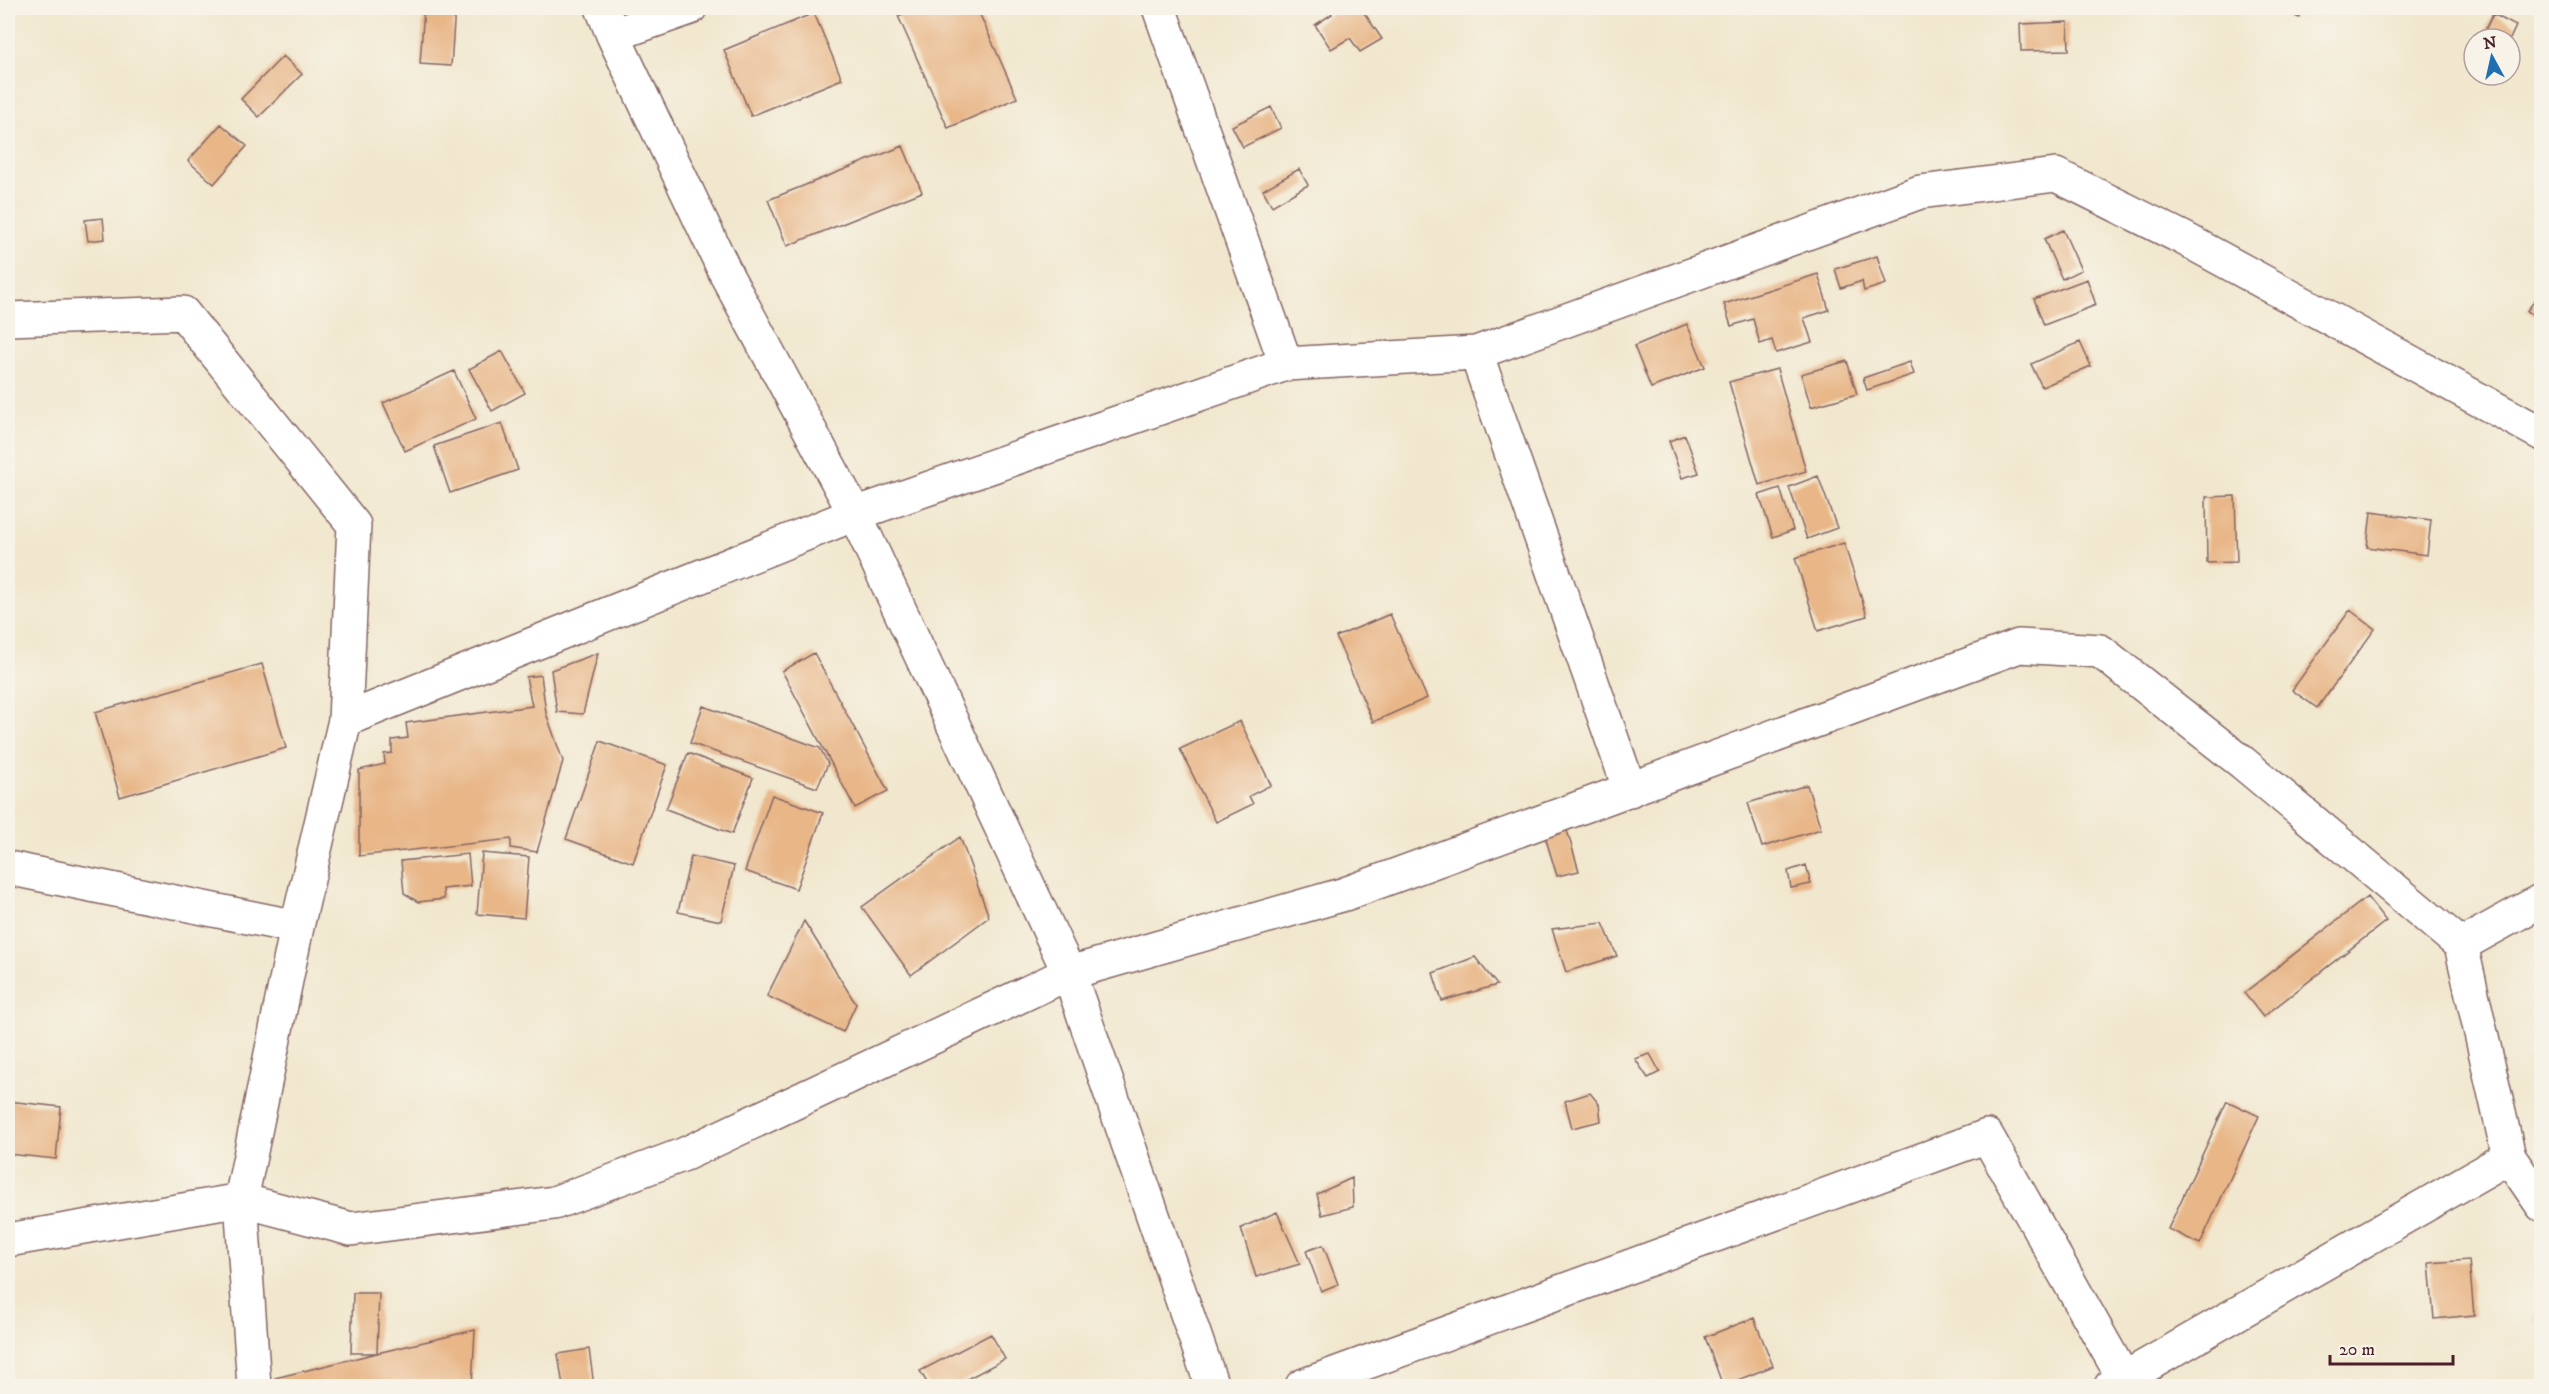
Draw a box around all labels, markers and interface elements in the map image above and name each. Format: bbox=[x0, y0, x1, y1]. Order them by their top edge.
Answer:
north arrow bbox=[2462, 27, 2522, 87]
text: N bbox=[2482, 32, 2498, 54]
scale bar bbox=[2330, 1328, 2453, 1366]
text: 20 m bbox=[2339, 1339, 2375, 1361]

